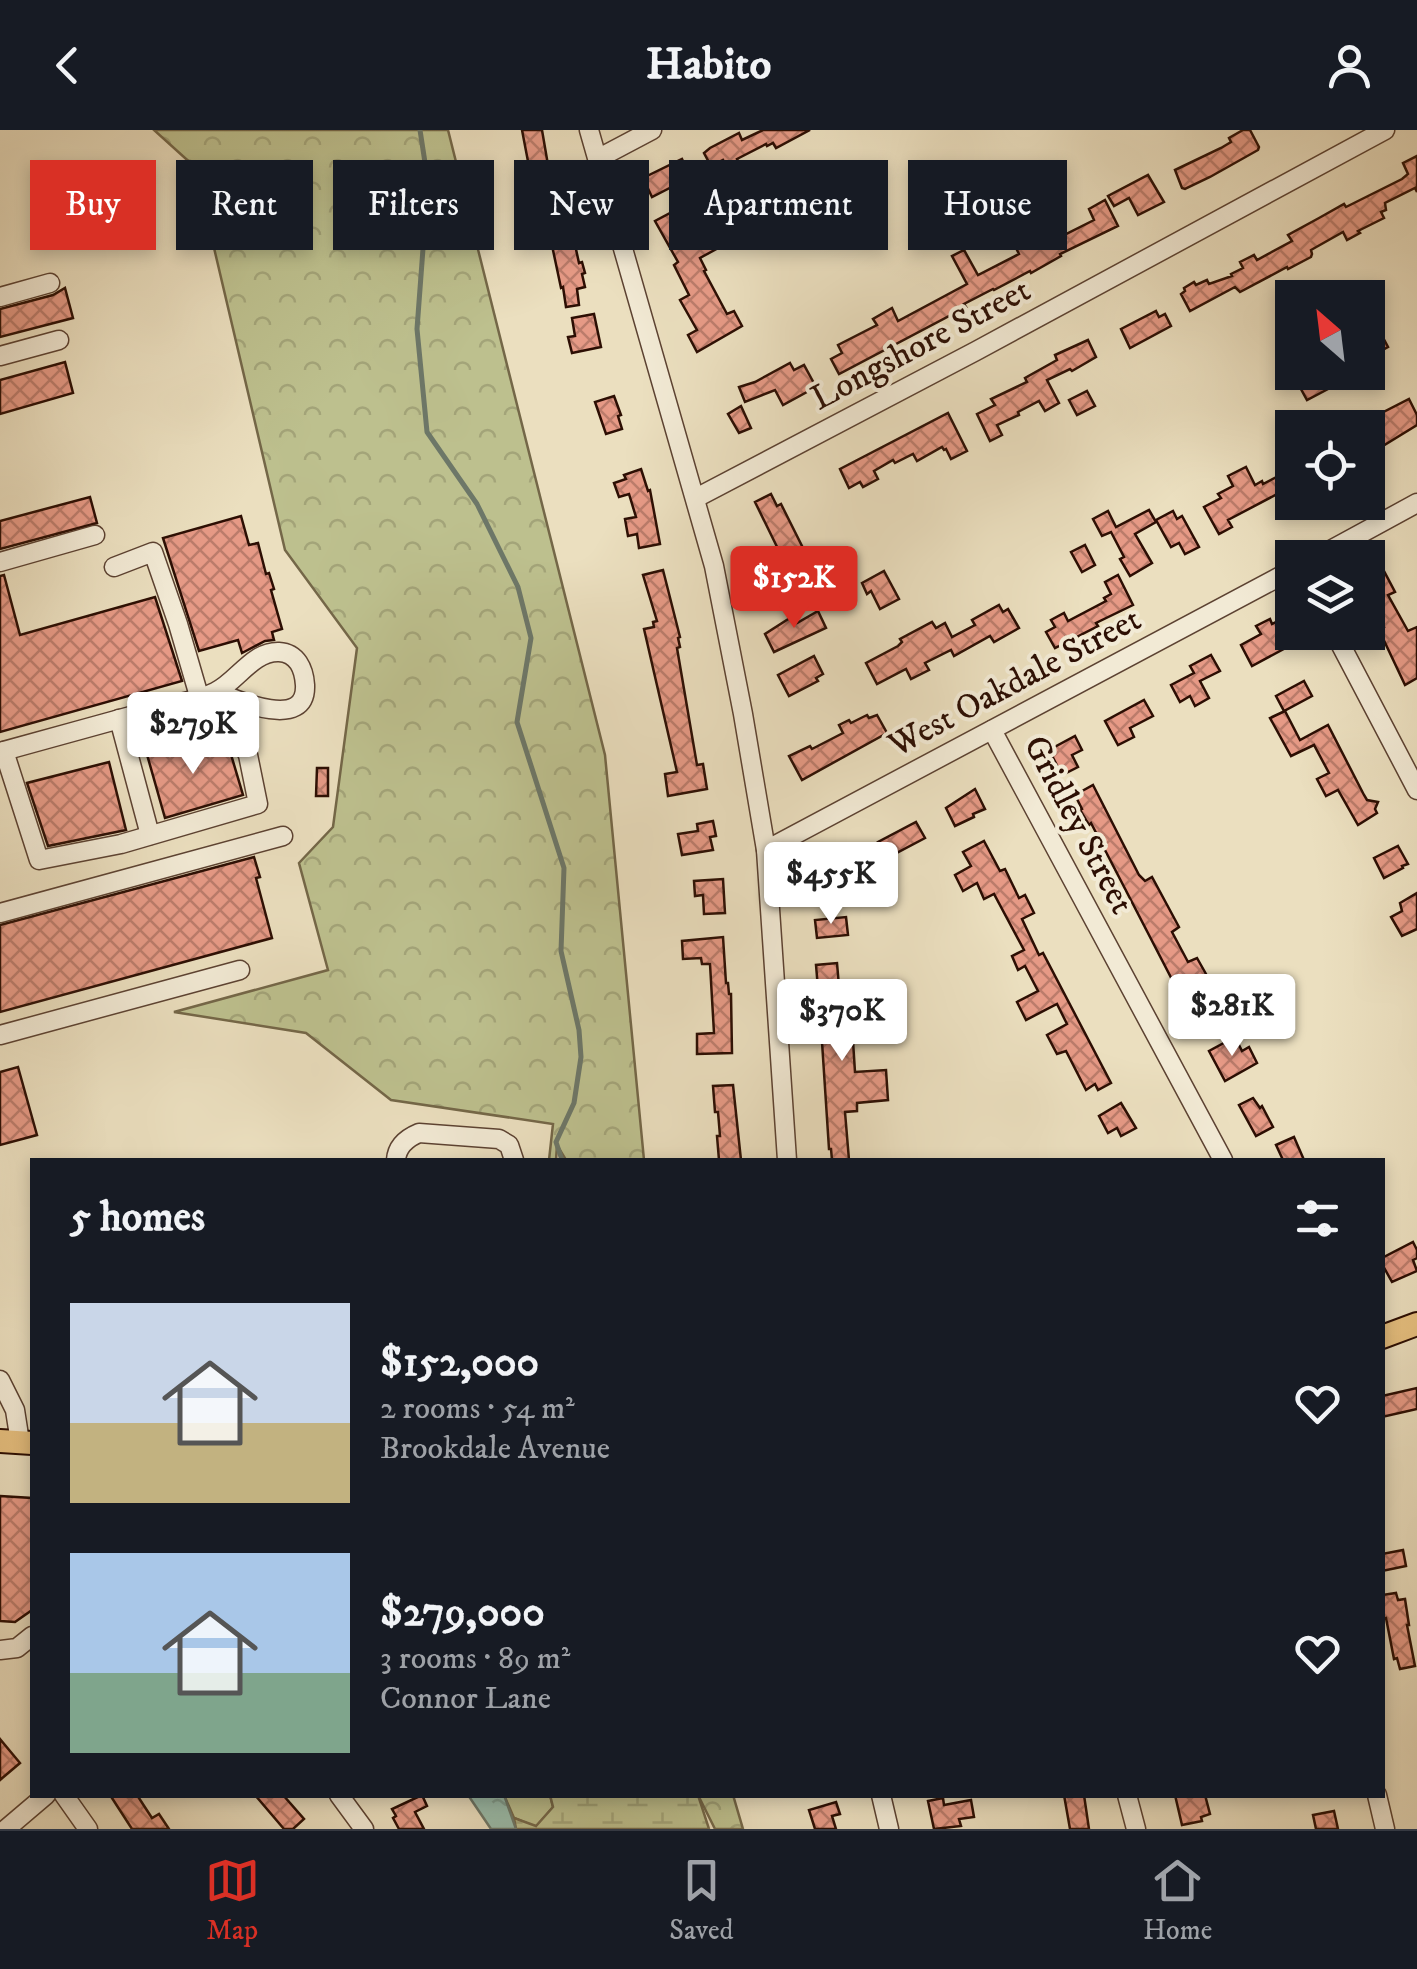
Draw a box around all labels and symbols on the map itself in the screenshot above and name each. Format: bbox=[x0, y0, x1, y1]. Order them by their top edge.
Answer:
street label: Longshore Street bbox=[804, 268, 1038, 421]
north arrow bbox=[1275, 280, 1385, 390]
pin: $152K bbox=[724, 546, 864, 631]
street label: West Oakdale Street bbox=[880, 598, 1149, 768]
pin: $279K bbox=[123, 692, 263, 777]
street label: Gridley Street bbox=[1013, 728, 1144, 922]
pin: $455K bbox=[761, 842, 901, 927]
pin: $281K bbox=[1162, 974, 1302, 1059]
pin: $370K bbox=[772, 979, 912, 1064]

